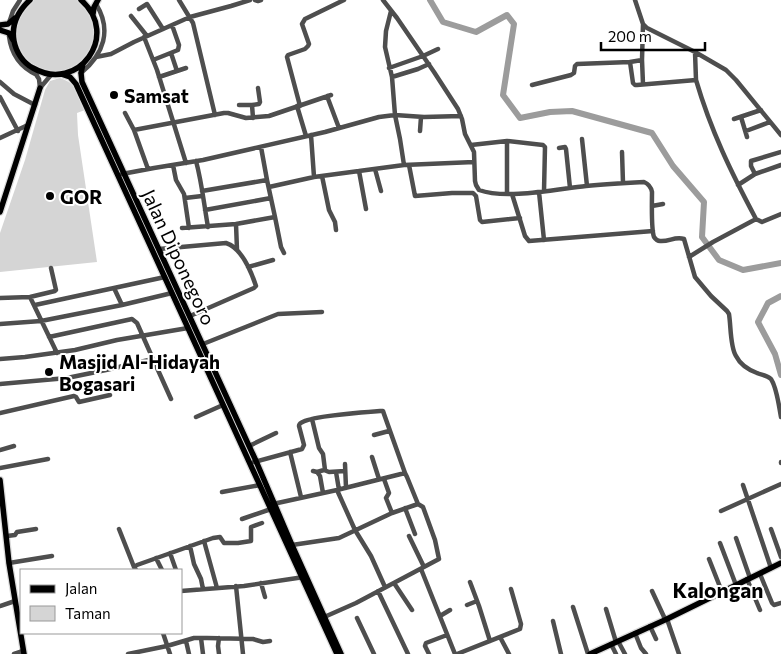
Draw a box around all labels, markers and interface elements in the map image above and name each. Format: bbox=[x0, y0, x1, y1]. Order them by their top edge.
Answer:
scale bar bbox=[601, 20, 705, 52]
text: 200 m bbox=[608, 27, 652, 45]
place label: Samsat bbox=[124, 84, 189, 107]
marker: Samsat bbox=[108, 89, 120, 101]
place label: GOR bbox=[60, 185, 102, 208]
street label: Jalan Diponegoro bbox=[137, 185, 221, 329]
marker: GOR bbox=[44, 190, 56, 202]
place label: Masjid Al-Hidayah Bogasari bbox=[59, 350, 220, 395]
marker: Masjid Al-Hidayah Bogasari bbox=[43, 366, 55, 378]
legend bbox=[20, 569, 182, 634]
district label: Kalongan bbox=[673, 577, 763, 602]
text: Jalan bbox=[65, 579, 97, 597]
text: Taman bbox=[65, 604, 111, 622]

